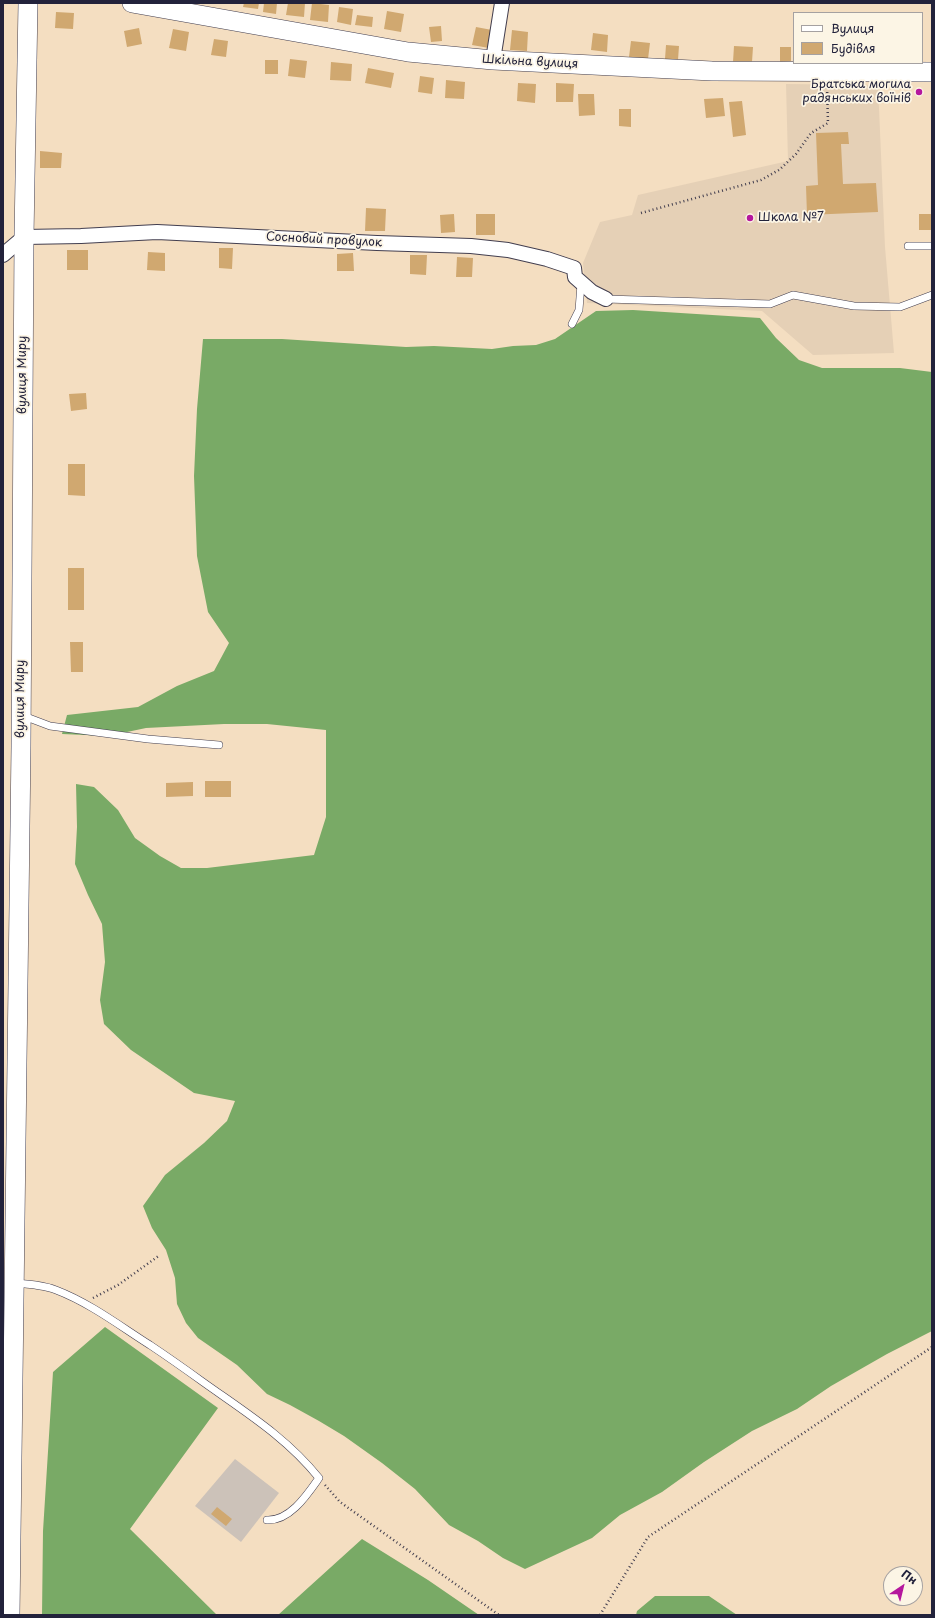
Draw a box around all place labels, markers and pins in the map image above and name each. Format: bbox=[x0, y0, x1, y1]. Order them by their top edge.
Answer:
place label: Братська могила радянських воїнів bbox=[802, 78, 911, 106]
marker: Братська могила радянських воїнів bbox=[914, 87, 924, 97]
place label: Школа №7 bbox=[758, 211, 824, 225]
marker: Школа №7 bbox=[745, 213, 755, 223]

